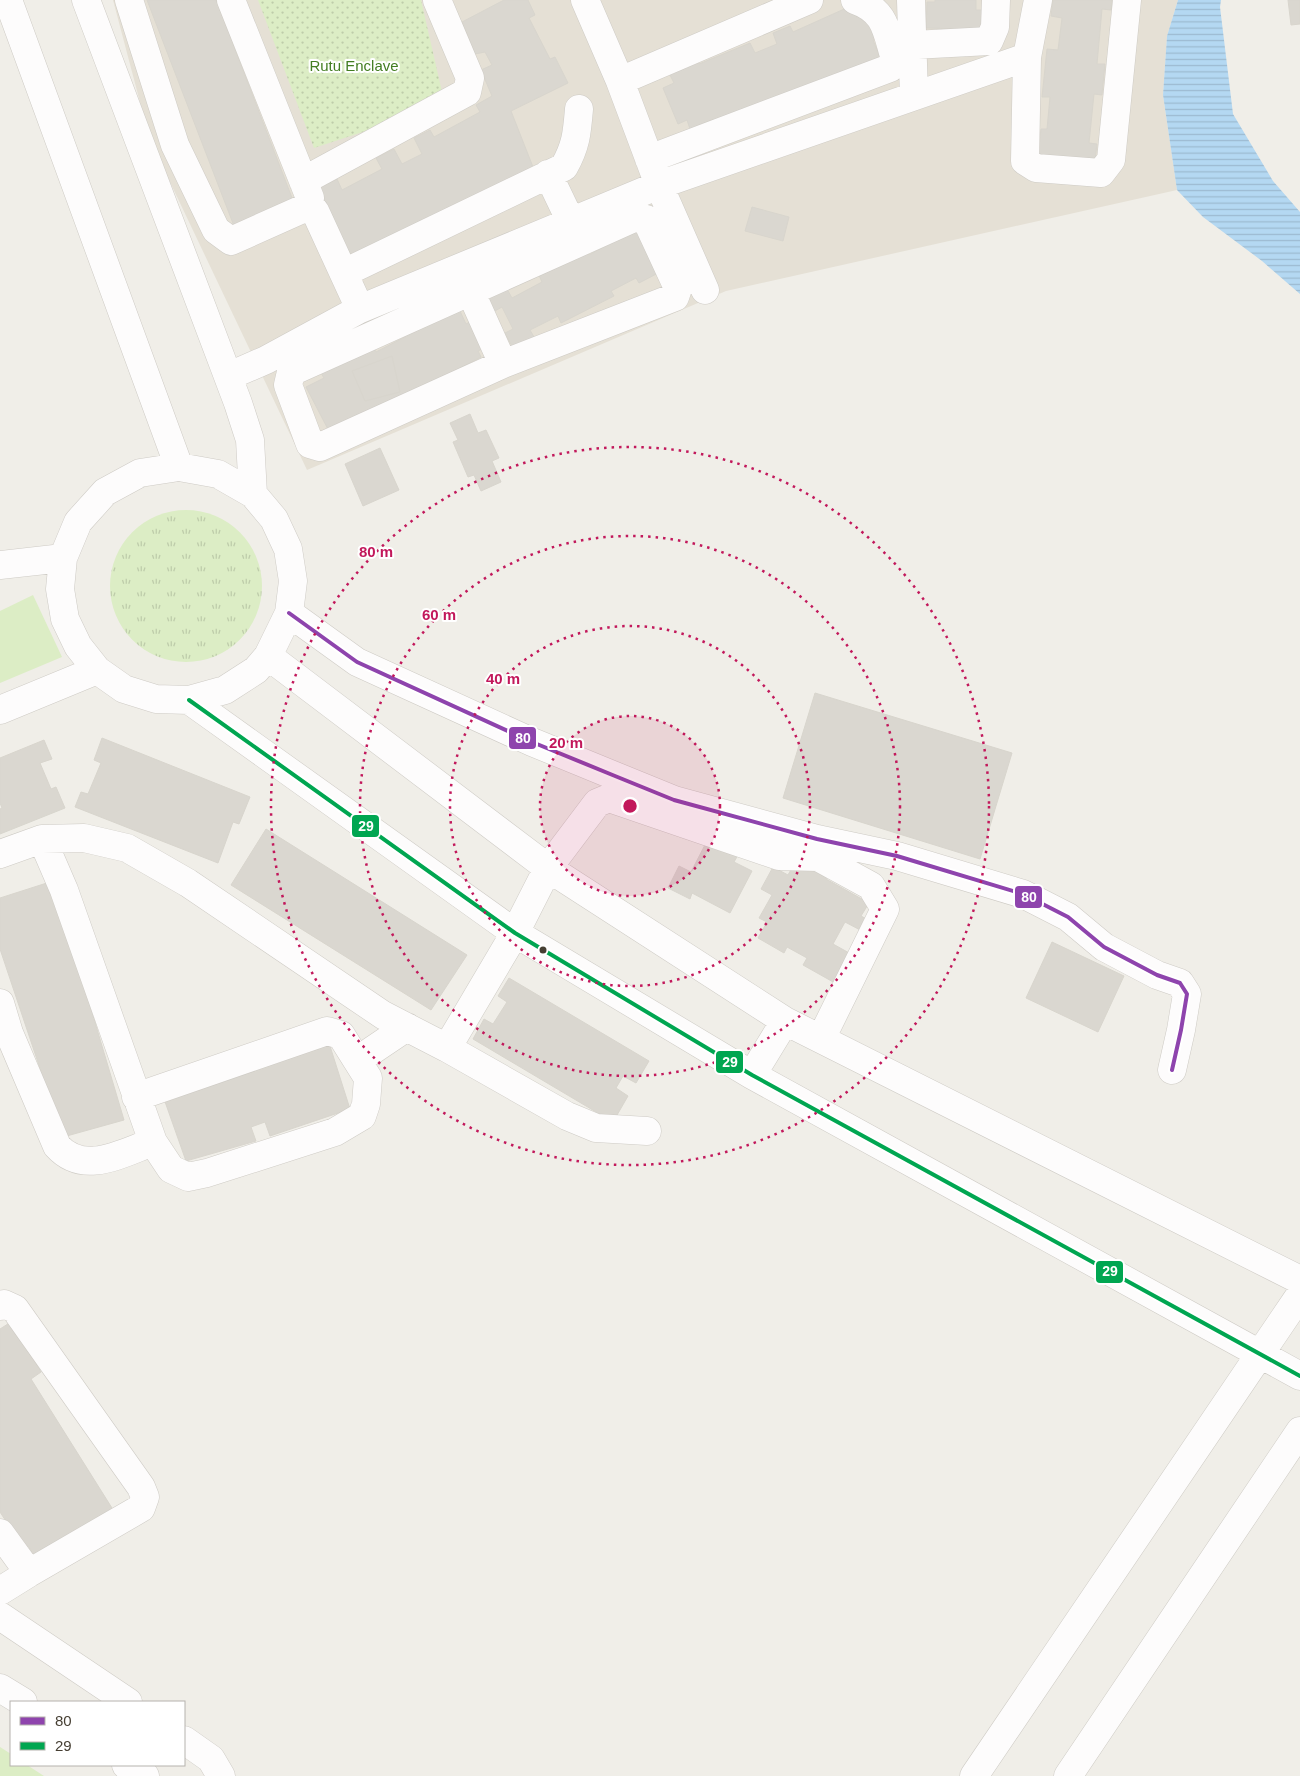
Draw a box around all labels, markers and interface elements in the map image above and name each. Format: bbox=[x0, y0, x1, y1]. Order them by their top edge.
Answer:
park label: Rutu Enclave bbox=[309, 57, 399, 74]
text: 80 m bbox=[359, 543, 393, 560]
text: 60 m bbox=[422, 606, 456, 623]
text: 40 m bbox=[486, 670, 520, 687]
line badge: 80 bbox=[508, 726, 537, 750]
text: 80 bbox=[515, 730, 531, 746]
text: 20 m bbox=[549, 734, 583, 751]
centre of rings bbox=[621, 797, 639, 815]
line badge: 29 bbox=[351, 814, 380, 838]
text: 29 bbox=[358, 818, 374, 834]
line badge: 80 bbox=[1014, 885, 1043, 909]
text: 80 bbox=[1021, 889, 1037, 905]
unlabelled marker bbox=[538, 945, 548, 955]
line badge: 29 bbox=[715, 1050, 744, 1074]
text: 29 bbox=[722, 1054, 738, 1070]
line badge: 29 bbox=[1095, 1260, 1124, 1284]
text: 29 bbox=[1102, 1263, 1118, 1279]
legend bbox=[10, 1701, 185, 1766]
text: 80 bbox=[55, 1712, 72, 1729]
text: 29 bbox=[55, 1737, 72, 1754]

